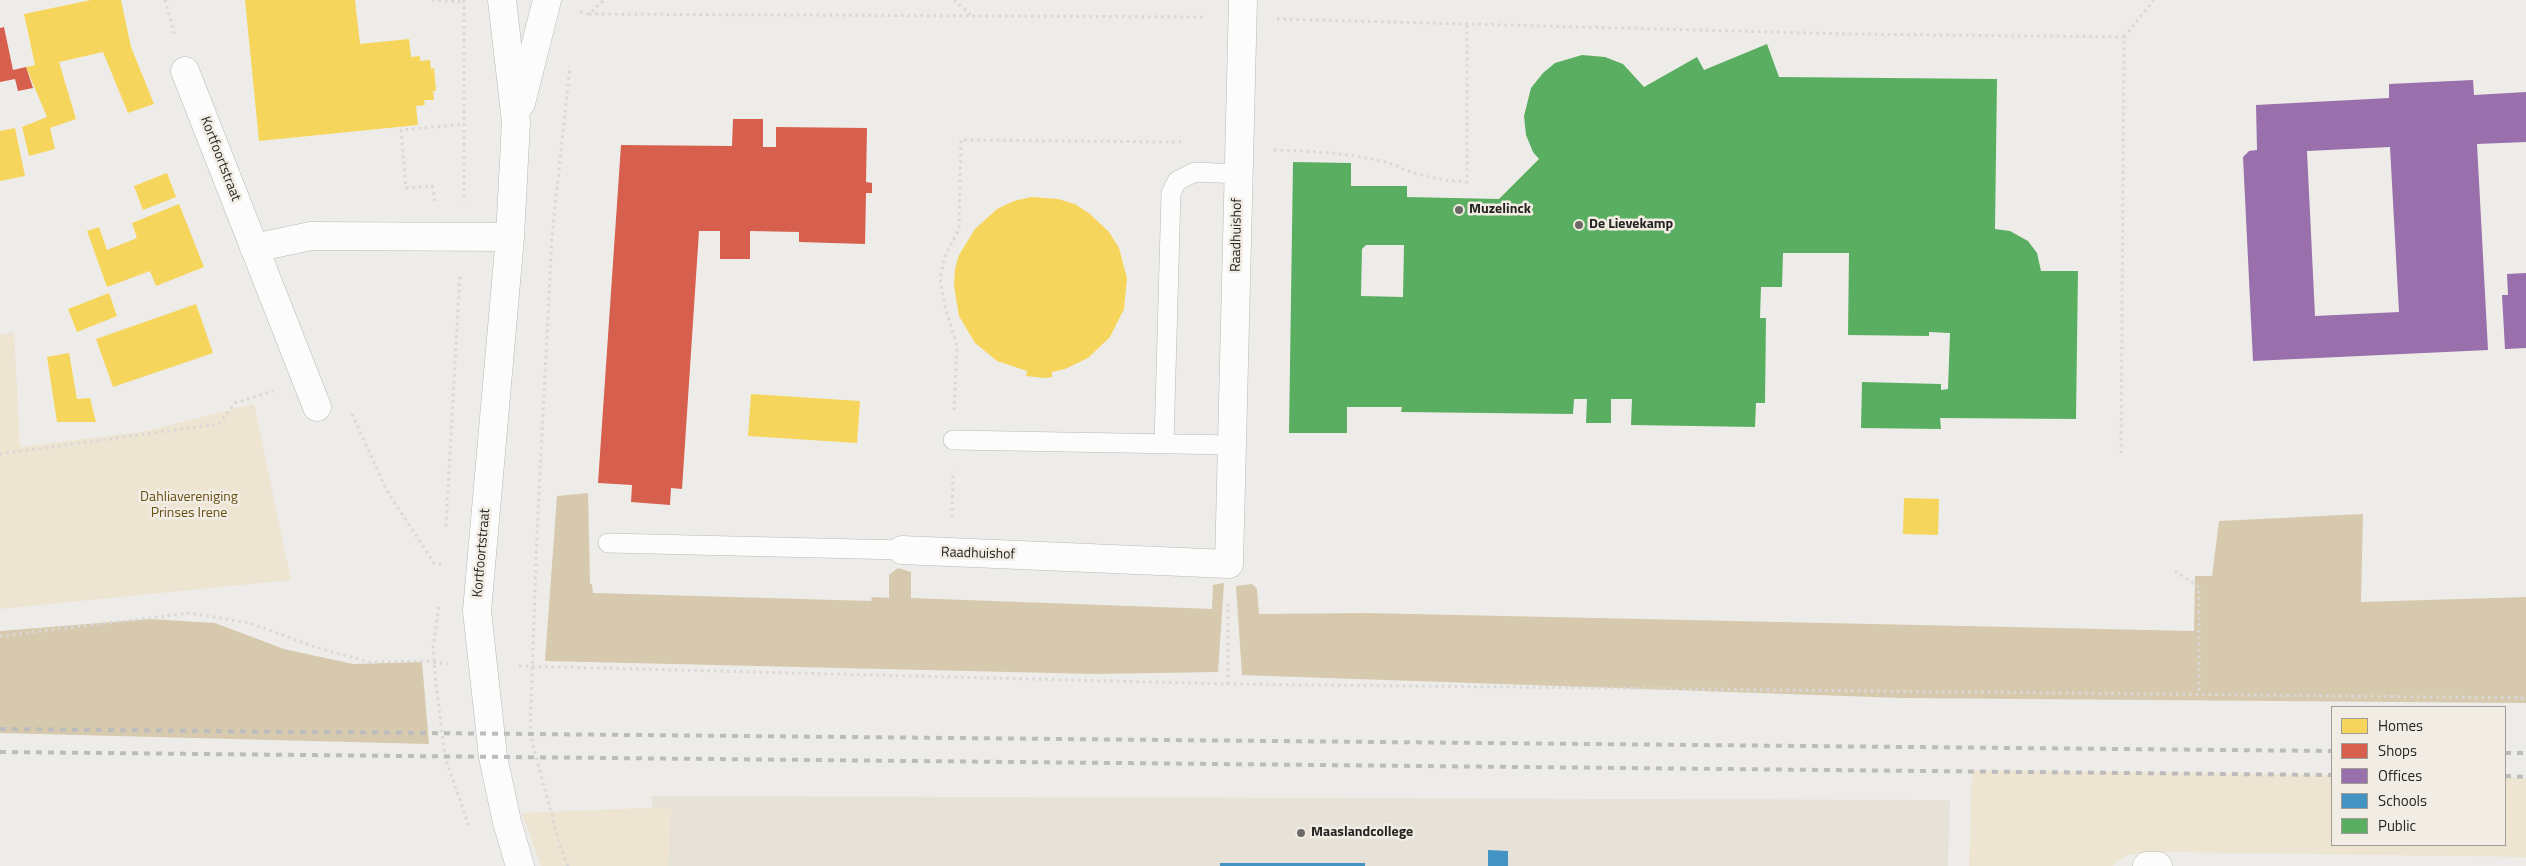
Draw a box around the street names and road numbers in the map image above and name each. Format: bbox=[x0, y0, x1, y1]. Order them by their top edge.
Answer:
street label: Kortfoortstraat bbox=[196, 114, 244, 204]
street label: Raadhuishof bbox=[1228, 198, 1246, 272]
street label: Kortfoortstraat bbox=[470, 508, 494, 598]
street label: Raadhuishof bbox=[941, 544, 1015, 564]

